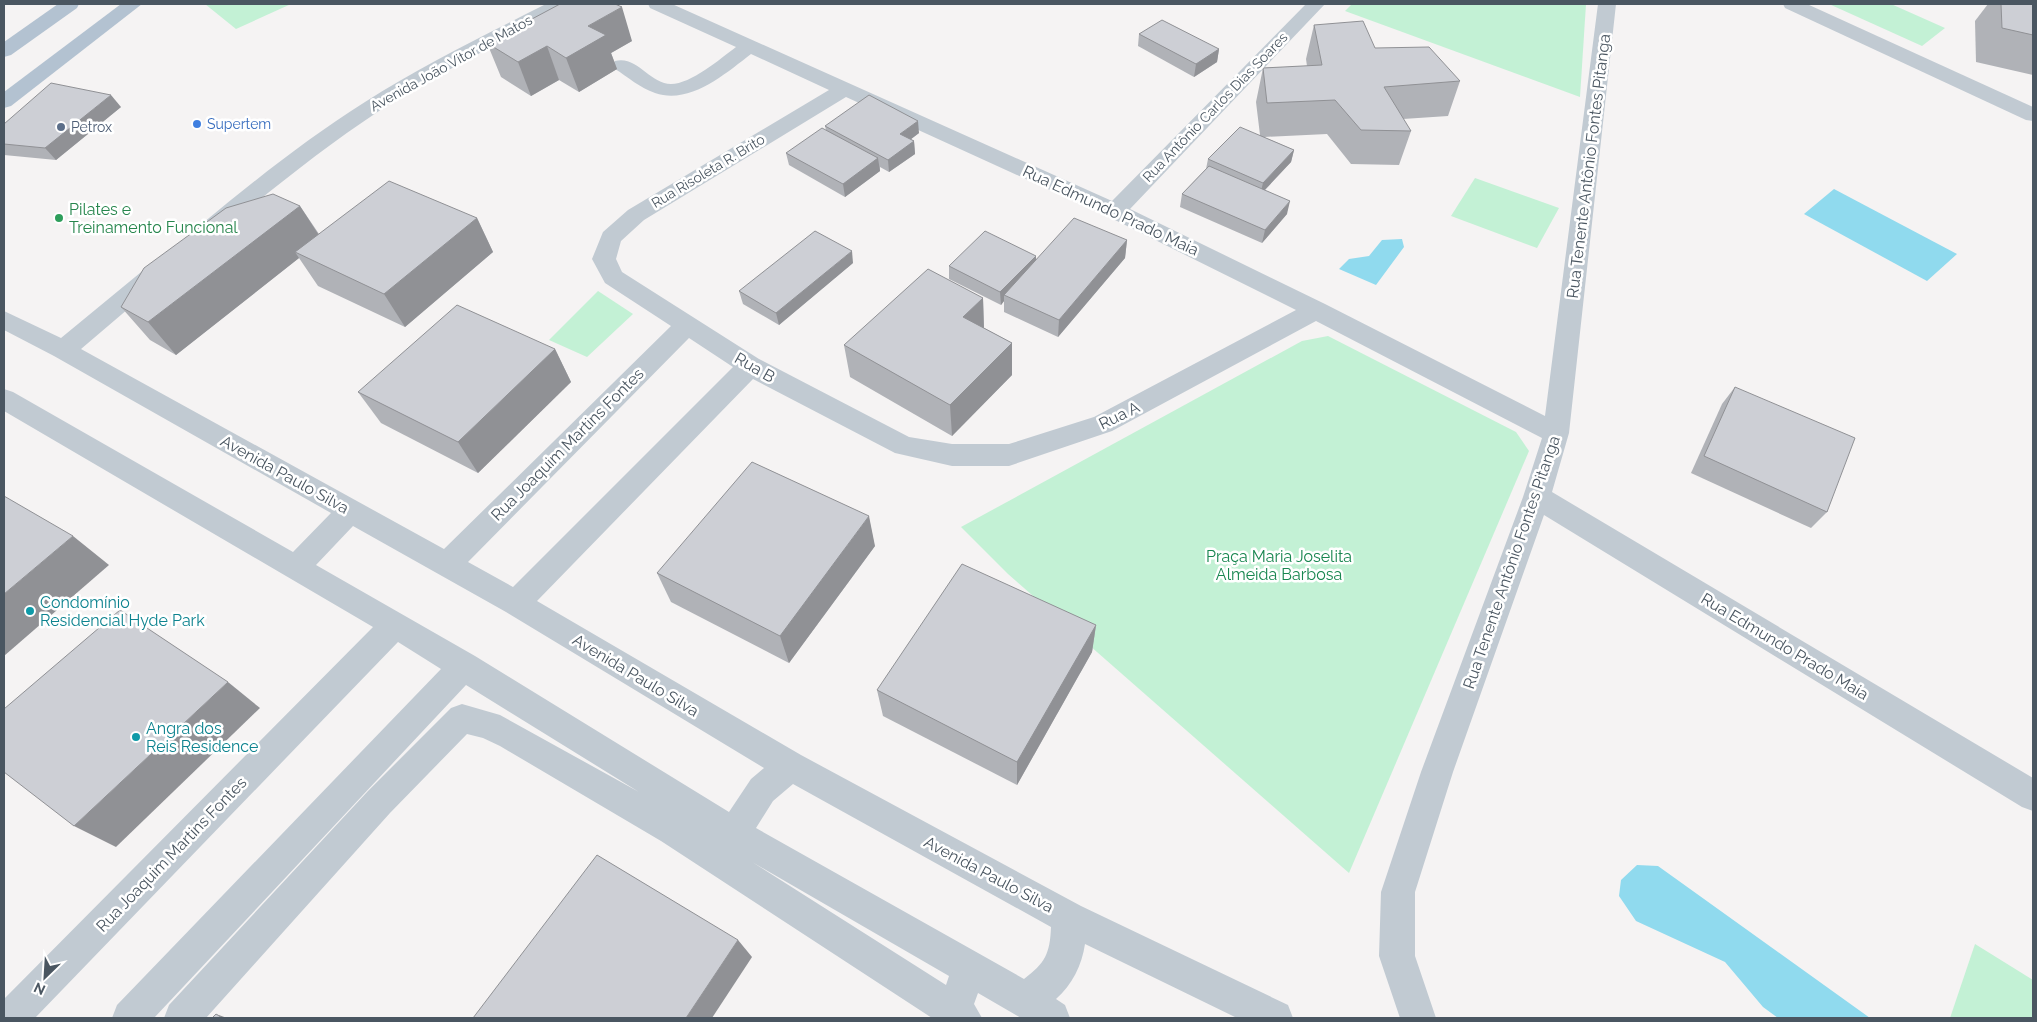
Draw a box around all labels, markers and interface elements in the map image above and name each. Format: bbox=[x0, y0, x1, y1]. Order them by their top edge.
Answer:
street label: Avenida João Vitor de Matos bbox=[367, 12, 535, 114]
street label: Rua Antônio Carlos Dias Soares bbox=[1139, 29, 1291, 185]
street label: Rua Tenente Antônio Fontes Pitanga bbox=[1563, 33, 1614, 299]
place label: Supertem bbox=[207, 116, 271, 132]
marker: Supertem bbox=[191, 118, 203, 130]
place label: Petrox bbox=[71, 119, 112, 135]
marker: Petrox bbox=[55, 121, 67, 133]
street label: Rua Risoleta R. Brito bbox=[649, 131, 767, 211]
street label: Rua Edmundo Prado Maia bbox=[1020, 161, 1202, 260]
place label: Pilates e Treinamento Funcional bbox=[69, 200, 238, 237]
marker: Pilates e Treinamento Funcional bbox=[53, 212, 65, 224]
street label: Rua B bbox=[731, 348, 778, 386]
street label: Rua Joaquim Martins Fontes bbox=[487, 364, 648, 525]
street label: Rua A bbox=[1096, 397, 1143, 433]
street label: Avenida Paulo Silva bbox=[217, 431, 352, 518]
street label: Rua Tenente Antônio Fontes Pitanga bbox=[1459, 433, 1564, 691]
park label: Praça Maria Joselita Almeida Barbosa bbox=[1206, 547, 1352, 584]
street label: Rua Edmundo Prado Maia bbox=[1698, 589, 1872, 704]
place label: Condomínio Residencial Hyde Park bbox=[40, 593, 205, 630]
marker: Condomínio Residencial Hyde Park bbox=[24, 605, 36, 617]
street label: Avenida Paulo Silva bbox=[569, 630, 702, 721]
place label: Angra dos Reis Residence bbox=[146, 719, 258, 756]
marker: Angra dos Reis Residence bbox=[130, 731, 142, 743]
street label: Rua Joaquim Martins Fontes bbox=[92, 773, 251, 936]
street label: Avenida Paulo Silva bbox=[921, 832, 1057, 917]
north arrow bbox=[20, 952, 70, 1002]
text: N bbox=[31, 979, 48, 998]

